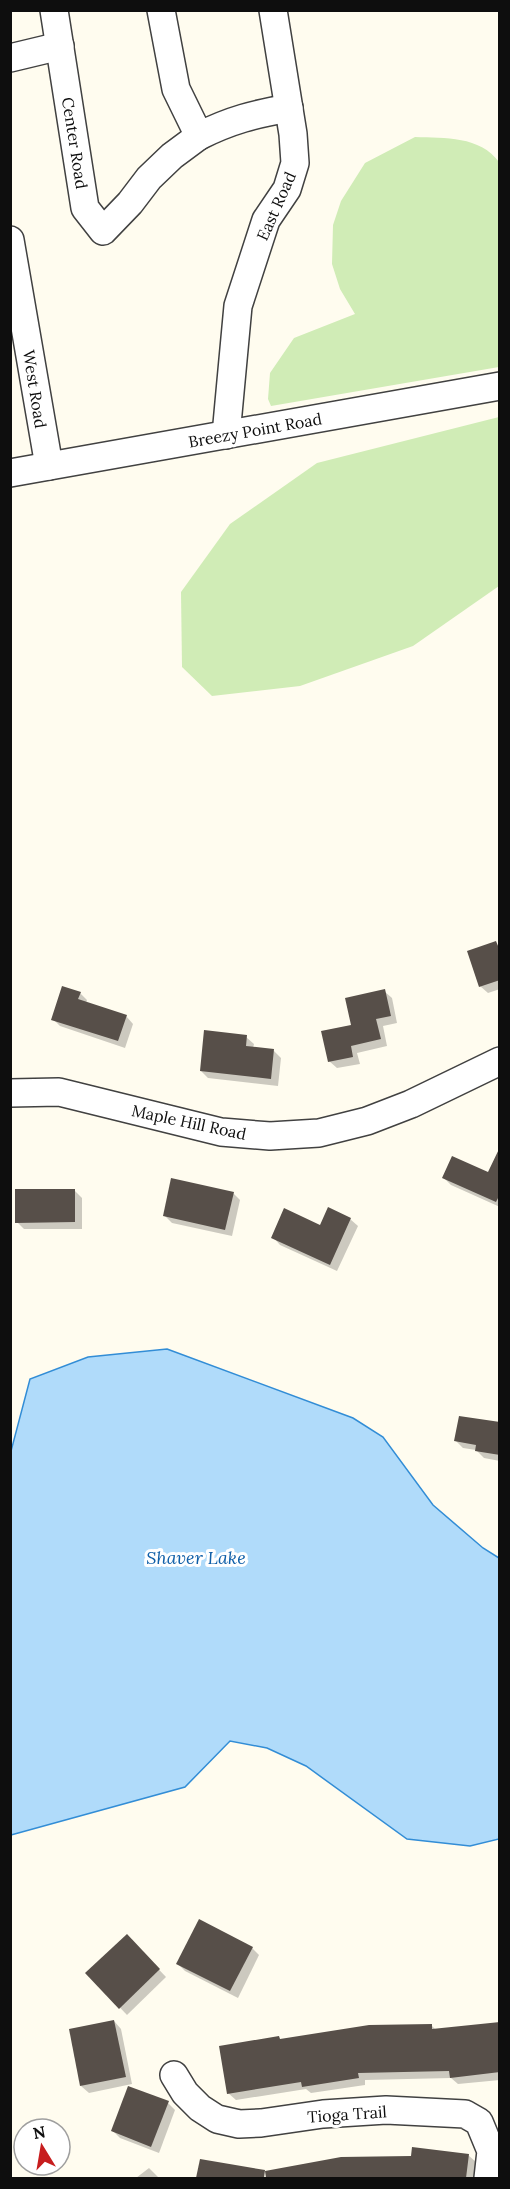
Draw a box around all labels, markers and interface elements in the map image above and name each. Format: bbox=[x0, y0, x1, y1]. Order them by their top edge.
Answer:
street label: Center Road bbox=[58, 96, 92, 191]
street label: East Road bbox=[252, 168, 300, 243]
street label: West Road bbox=[19, 348, 51, 430]
street label: Breezy Point Road bbox=[187, 408, 324, 452]
street label: Maple Hill Road bbox=[130, 1100, 249, 1144]
water label: Shaver Lake bbox=[146, 1546, 246, 1569]
street label: Tioga Trail bbox=[307, 2101, 387, 2127]
north arrow bbox=[12, 2117, 72, 2177]
text: N bbox=[31, 2121, 47, 2143]

